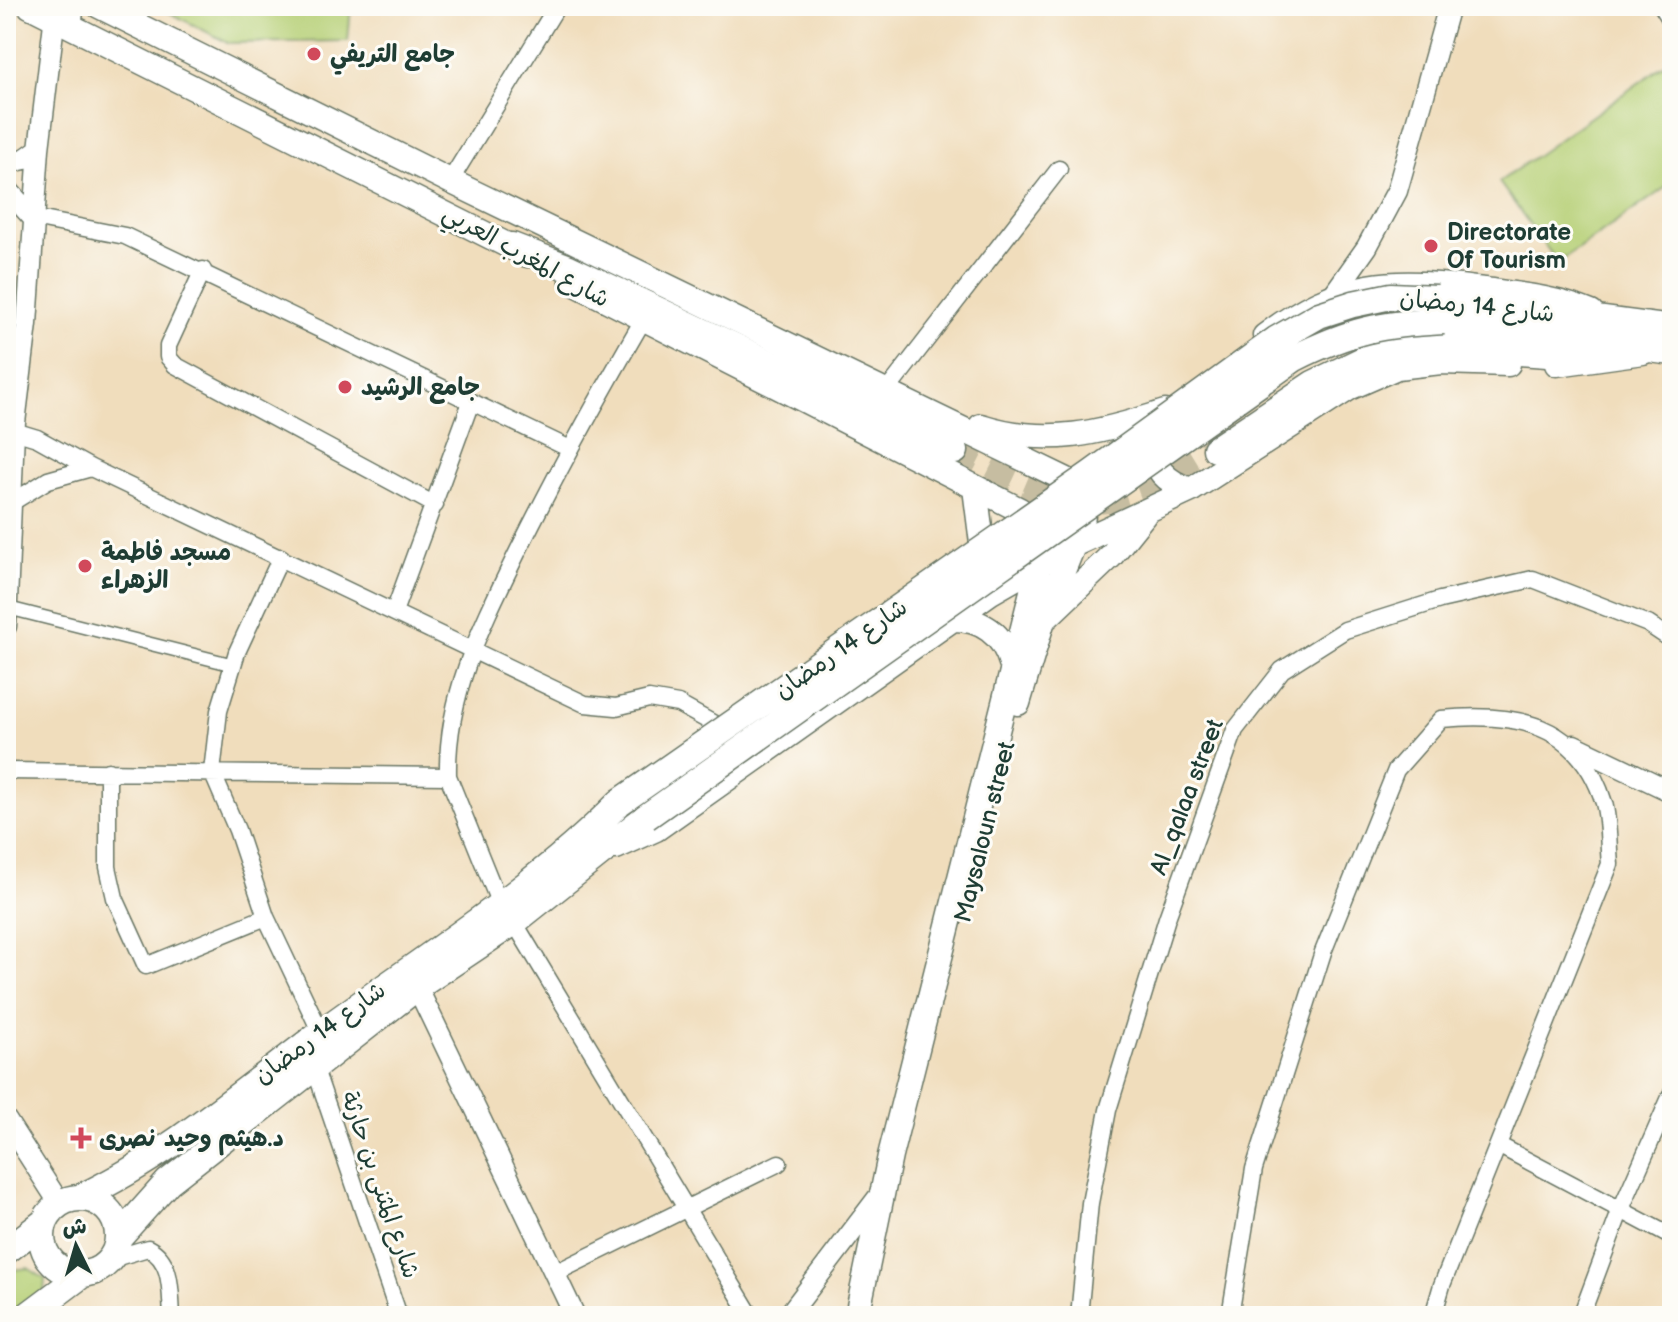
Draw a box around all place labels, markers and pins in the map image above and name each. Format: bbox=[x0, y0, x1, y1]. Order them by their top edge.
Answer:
place label: جامع التريفي bbox=[330, 40, 455, 75]
marker: جامع التريفي bbox=[305, 45, 323, 63]
place label: Directorate Of Tourism bbox=[1447, 218, 1571, 275]
marker: Directorate Of Tourism bbox=[1422, 237, 1440, 255]
place label: جامع الرشيد bbox=[361, 373, 480, 404]
marker: جامع الرشيد bbox=[336, 378, 354, 396]
place label: مسجد فاطمة الزهراء bbox=[101, 538, 231, 595]
marker: مسجد فاطمة الزهراء bbox=[76, 557, 94, 575]
place label: د.هيثم وحيد نصرى bbox=[99, 1124, 284, 1156]
marker: د.هيثم وحيد نصرى bbox=[70, 1127, 92, 1149]

